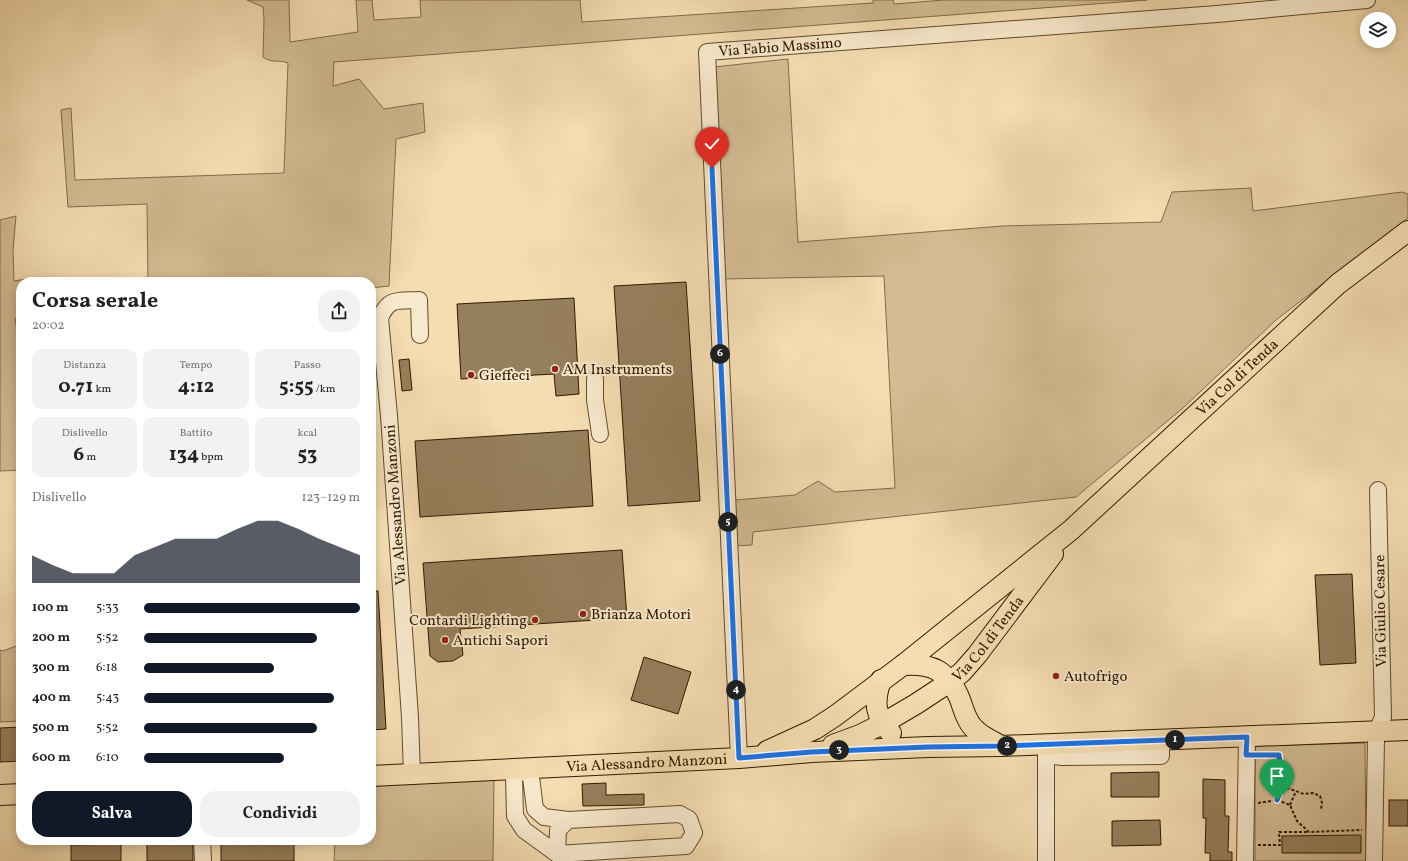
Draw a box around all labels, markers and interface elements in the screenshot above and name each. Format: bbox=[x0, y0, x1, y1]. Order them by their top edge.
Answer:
map controls bbox=[1360, 12, 1396, 48]
button: layers bbox=[1360, 12, 1396, 48]
street label: Via Fabio Massimo bbox=[718, 33, 843, 63]
pin bbox=[695, 127, 729, 168]
icon: check bbox=[701, 133, 723, 155]
text: Corsa serale bbox=[32, 286, 158, 317]
button: share bbox=[318, 290, 360, 332]
text: 20:02 bbox=[32, 317, 65, 335]
street label: Via Col di Tenda bbox=[1192, 335, 1284, 421]
pin: 6 bbox=[710, 344, 730, 364]
text: 6 bbox=[717, 346, 723, 361]
text: Distanza bbox=[63, 358, 106, 373]
text: Tempo bbox=[180, 358, 212, 373]
text: Passo bbox=[294, 358, 321, 373]
place label: AM Instruments bbox=[563, 360, 672, 381]
marker: AM Instruments bbox=[550, 364, 560, 374]
place label: Gieffeci bbox=[479, 366, 530, 387]
marker: Gieffeci bbox=[466, 370, 476, 380]
text: 0.71 bbox=[58, 373, 93, 401]
text: 4:12 bbox=[178, 373, 214, 401]
text: 5:55 bbox=[279, 373, 314, 401]
text: km bbox=[93, 382, 111, 397]
text: /km bbox=[314, 382, 336, 397]
street label: Via Alessandro Manzoni bbox=[380, 424, 413, 586]
text: Dislivello bbox=[62, 426, 108, 441]
text: Battito bbox=[180, 426, 212, 441]
text: kcal bbox=[298, 426, 317, 441]
text: 6 bbox=[73, 441, 84, 469]
text: 134 bbox=[169, 441, 199, 469]
text: 53 bbox=[297, 441, 317, 469]
text: m bbox=[84, 450, 96, 465]
text: bpm bbox=[199, 450, 223, 465]
text: Dislivello bbox=[32, 489, 86, 507]
text: 123–129 m bbox=[302, 489, 360, 507]
pin: 5 bbox=[718, 512, 738, 532]
text: 5 bbox=[725, 514, 731, 529]
street label: Via Giulio Cesare bbox=[1370, 554, 1393, 667]
street label: Via Col di Tenda bbox=[948, 592, 1030, 688]
text: 100 m bbox=[32, 599, 69, 617]
text: 5:33 bbox=[96, 599, 119, 617]
place label: Brianza Motori bbox=[591, 605, 691, 626]
marker: Brianza Motori bbox=[578, 609, 588, 619]
place label: Contardi Lighting bbox=[409, 611, 527, 632]
marker: Contardi Lighting bbox=[530, 615, 540, 625]
text: 200 m bbox=[32, 629, 70, 647]
text: 5:52 bbox=[96, 629, 119, 647]
place label: Antichi Sapori bbox=[453, 631, 548, 652]
marker: Antichi Sapori bbox=[440, 635, 450, 645]
text: 300 m bbox=[32, 659, 70, 677]
text: 6:18 bbox=[96, 659, 117, 677]
place label: Autofrigo bbox=[1064, 667, 1127, 688]
marker: Autofrigo bbox=[1051, 671, 1061, 681]
pin: 4 bbox=[726, 680, 746, 700]
text: 4 bbox=[733, 682, 739, 697]
text: 400 m bbox=[32, 689, 71, 707]
text: 5:43 bbox=[96, 689, 119, 707]
text: 500 m bbox=[32, 719, 69, 737]
text: 5:52 bbox=[96, 719, 119, 737]
pin: 1 bbox=[1165, 730, 1185, 750]
text: 1 bbox=[1173, 732, 1177, 747]
pin: 2 bbox=[997, 736, 1017, 756]
text: 2 bbox=[1004, 738, 1010, 753]
pin: 3 bbox=[829, 740, 849, 760]
text: 3 bbox=[836, 742, 842, 757]
text: 600 m bbox=[32, 749, 70, 767]
text: 6:10 bbox=[96, 749, 119, 767]
street label: Via Alessandro Manzoni bbox=[566, 750, 728, 778]
pin bbox=[1260, 759, 1294, 800]
icon: arrive bbox=[1266, 765, 1288, 787]
button: Salva bbox=[32, 791, 192, 837]
button: Condividi bbox=[200, 791, 360, 837]

